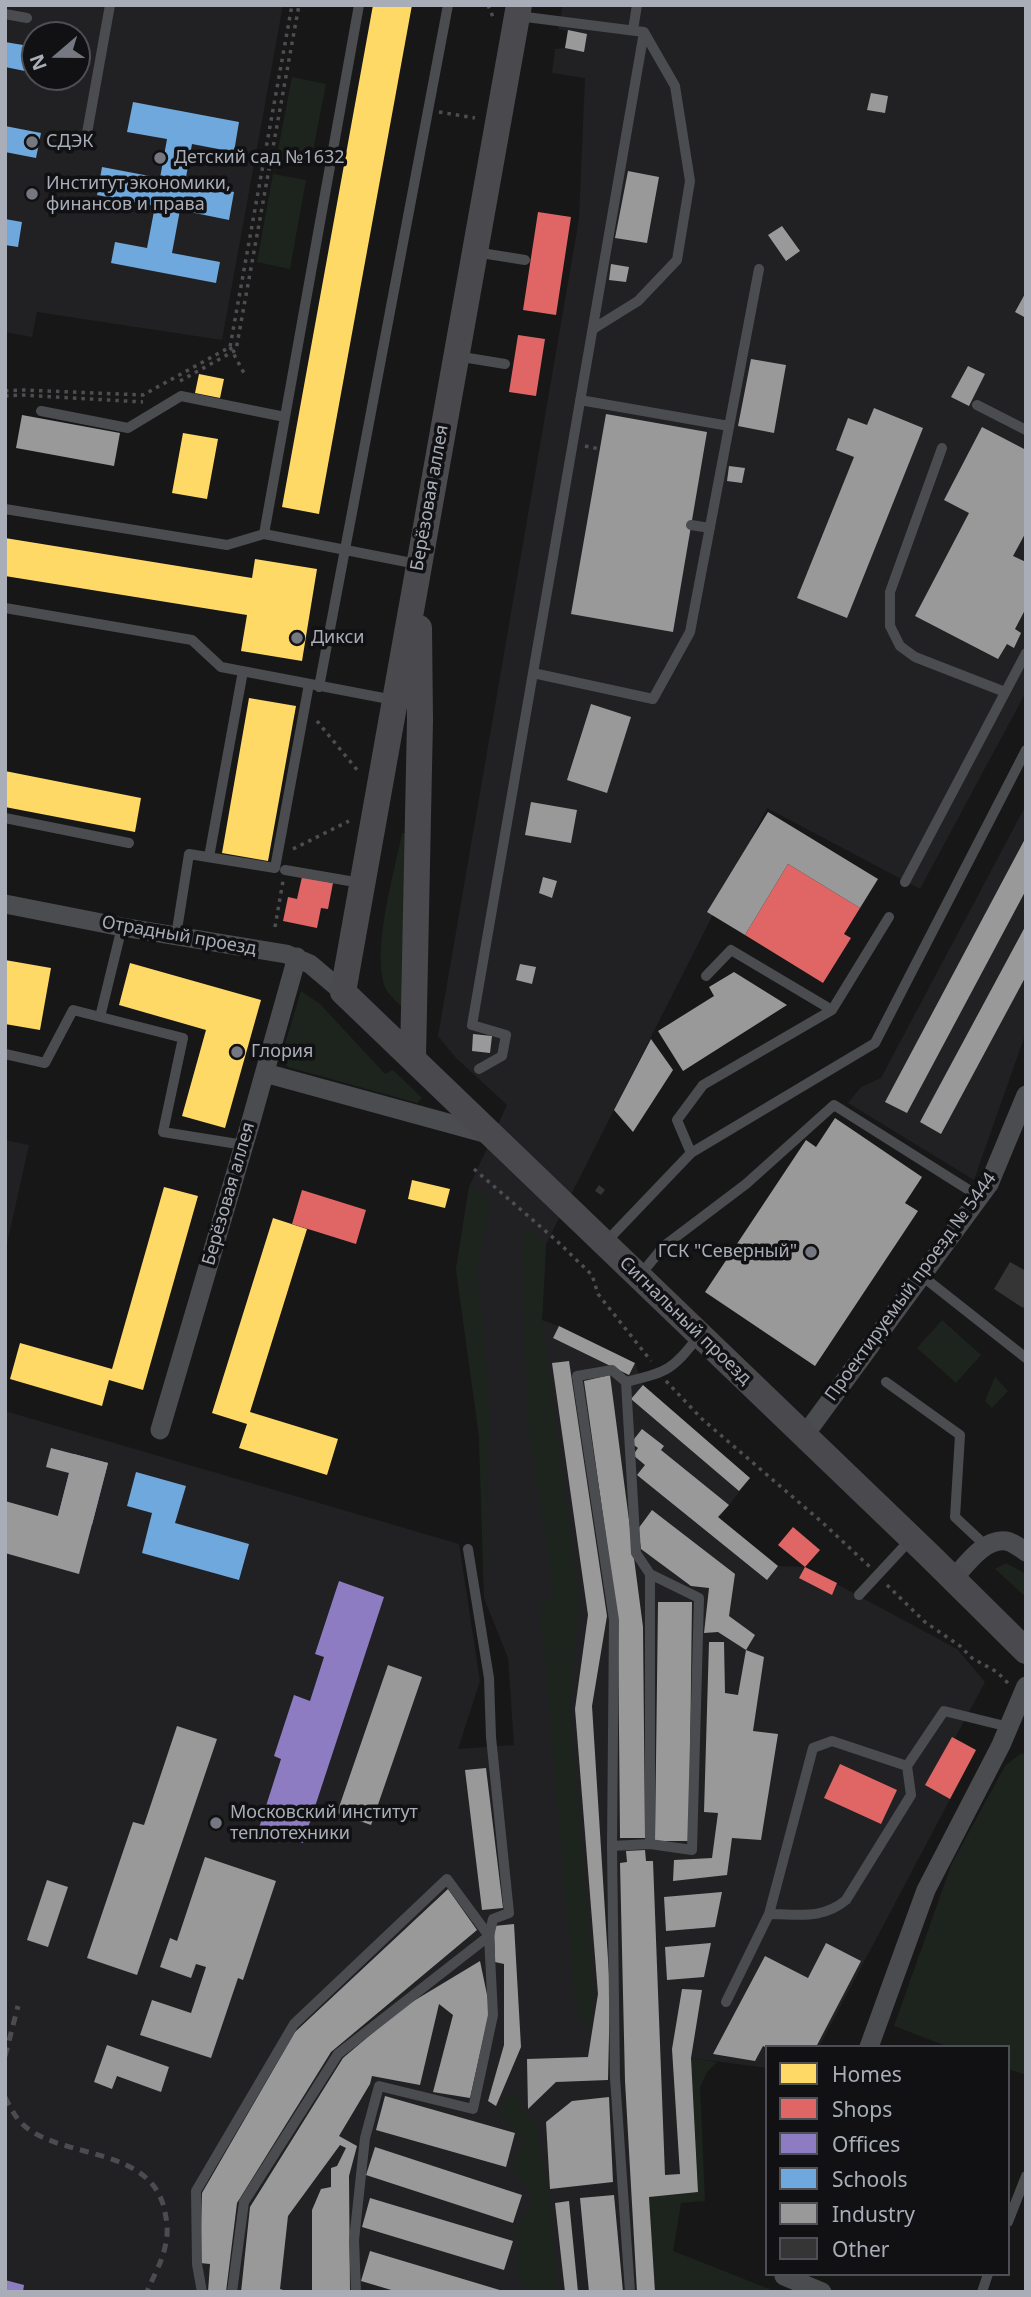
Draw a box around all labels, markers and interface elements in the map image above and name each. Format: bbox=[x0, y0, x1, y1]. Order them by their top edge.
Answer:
north arrow bbox=[21, 21, 91, 91]
text: N bbox=[23, 51, 53, 74]
place label: СДЭК bbox=[46, 131, 94, 153]
marker: СДЭК bbox=[24, 134, 40, 150]
place label: Детский сад №1632 bbox=[174, 147, 345, 169]
marker: Детский сад №1632 bbox=[152, 150, 168, 166]
place label: Институт экономики, финансов и права bbox=[46, 173, 231, 216]
marker: Институт экономики, финансов и права bbox=[24, 186, 40, 202]
street label: Берёзовая аллея bbox=[407, 423, 453, 573]
place label: Дикси bbox=[311, 627, 365, 649]
marker: Дикси bbox=[289, 630, 305, 646]
street label: Отрадный проезд bbox=[100, 912, 258, 960]
place label: Глория bbox=[251, 1041, 313, 1063]
marker: Глория bbox=[229, 1044, 245, 1060]
street label: Берёзовая аллея bbox=[198, 1120, 260, 1268]
street label: Проектируемый проезд № 5444 bbox=[821, 1169, 1001, 1405]
place label: ГСК "Северный" bbox=[658, 1241, 797, 1263]
marker: ГСК "Северный" bbox=[803, 1244, 819, 1260]
street label: Сигнальный проезд bbox=[615, 1253, 755, 1389]
place label: Московский институт теплотехники bbox=[230, 1802, 418, 1844]
marker: Московский институт теплотехники bbox=[208, 1815, 224, 1831]
legend bbox=[765, 2045, 1010, 2276]
text: Homes bbox=[832, 2060, 902, 2088]
text: Shops bbox=[832, 2095, 892, 2123]
text: Offices bbox=[832, 2130, 900, 2158]
text: Schools bbox=[832, 2165, 907, 2193]
text: Industry bbox=[832, 2200, 915, 2228]
text: Other bbox=[832, 2235, 889, 2263]

